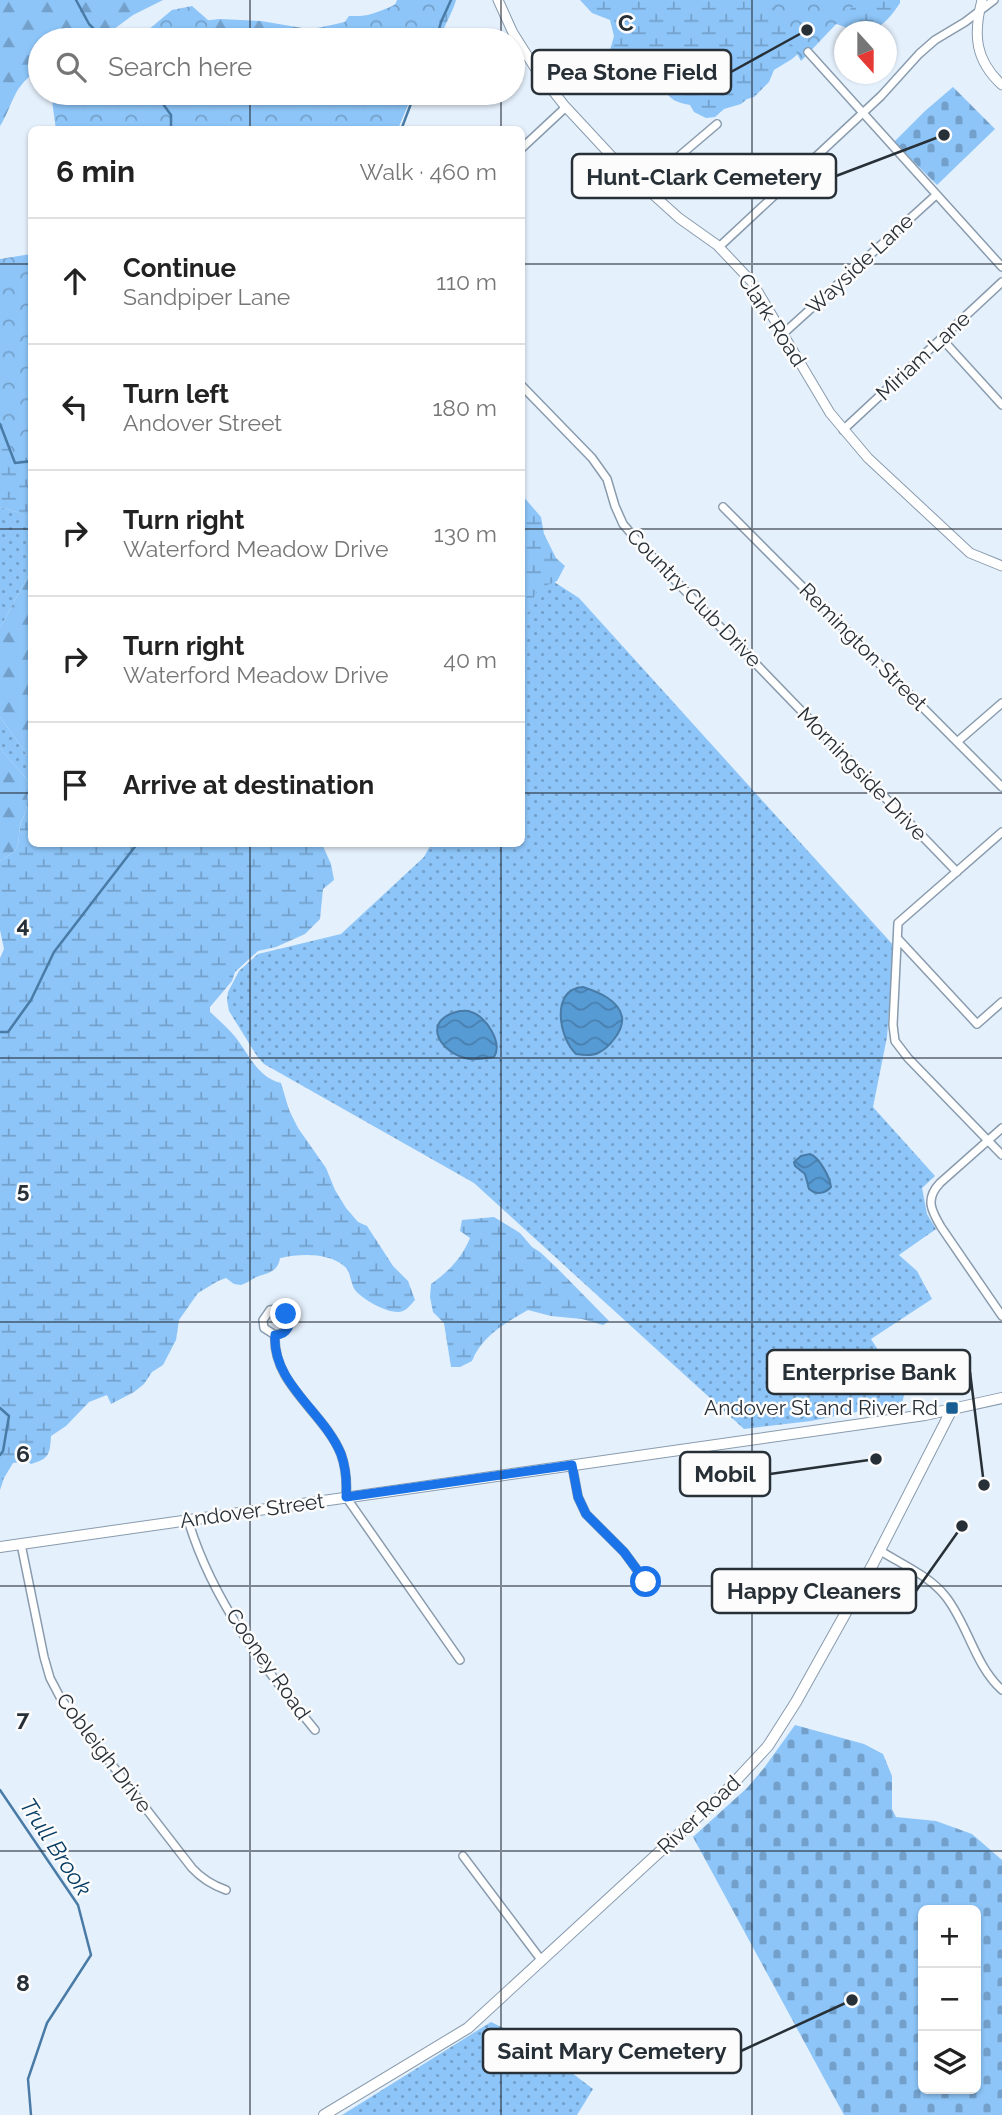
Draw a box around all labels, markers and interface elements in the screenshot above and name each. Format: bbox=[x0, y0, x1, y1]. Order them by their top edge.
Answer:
text: C bbox=[618, 9, 634, 36]
north arrow bbox=[834, 21, 897, 84]
search box bbox=[28, 28, 525, 105]
icon: search bbox=[52, 48, 90, 86]
callout: Pea Stone Field bbox=[532, 50, 731, 94]
text: Search here bbox=[108, 52, 252, 82]
text: Pea Stone Field bbox=[546, 58, 718, 85]
text: 6 min bbox=[56, 154, 135, 189]
callout: Hunt-Clark Cemetery bbox=[572, 154, 836, 198]
text: Walk · 460 m bbox=[360, 158, 497, 185]
text: Hunt-Clark Cemetery bbox=[586, 163, 822, 190]
street label: Wayside Lane bbox=[801, 208, 918, 319]
text: Continue bbox=[123, 253, 236, 283]
icon: ahead bbox=[56, 262, 94, 300]
text: 110 m bbox=[436, 268, 497, 295]
street label: Clark Road bbox=[733, 269, 812, 371]
text: Sandpiper Lane bbox=[123, 283, 290, 310]
street label: Miriam Lane bbox=[871, 306, 975, 405]
text: Turn left bbox=[123, 379, 229, 409]
icon: left bbox=[56, 388, 94, 426]
text: 180 m bbox=[432, 394, 497, 421]
text: Andover Street bbox=[123, 409, 282, 436]
text: Turn right bbox=[123, 505, 244, 535]
icon: right bbox=[56, 514, 94, 552]
text: 130 m bbox=[434, 520, 497, 547]
street label: Country Club Drive bbox=[622, 523, 767, 672]
text: Waterford Meadow Drive bbox=[123, 535, 389, 562]
street label: Remington Street bbox=[794, 578, 932, 716]
text: Turn right bbox=[123, 631, 244, 661]
icon: right bbox=[56, 640, 94, 678]
text: 40 m bbox=[443, 646, 497, 673]
text: Waterford Meadow Drive bbox=[123, 661, 389, 688]
street label: Morningside Drive bbox=[792, 702, 932, 846]
icon: arrive bbox=[56, 766, 94, 804]
text: Arrive at destination bbox=[123, 770, 374, 800]
text: 4 bbox=[16, 911, 30, 938]
text: 5 bbox=[17, 1176, 30, 1203]
route end bbox=[270, 1298, 301, 1329]
callout: Enterprise Bank bbox=[767, 1350, 970, 1394]
text: Enterprise Bank bbox=[782, 1358, 956, 1385]
place label: Andover St and River Rd bbox=[704, 1395, 938, 1420]
marker: Andover St and River Rd bbox=[944, 1400, 960, 1416]
text: 6 bbox=[16, 1440, 30, 1467]
callout: Mobil bbox=[680, 1452, 770, 1496]
text: Mobil bbox=[694, 1460, 756, 1487]
street label: Andover Street bbox=[178, 1488, 326, 1533]
route start bbox=[630, 1566, 661, 1597]
callout: Happy Cleaners bbox=[712, 1569, 916, 1613]
text: Happy Cleaners bbox=[727, 1577, 901, 1604]
street label: Cooney Road bbox=[221, 1603, 316, 1724]
street label: Cobleigh Drive bbox=[51, 1688, 157, 1817]
text: 7 bbox=[17, 1704, 30, 1731]
street label: River Road bbox=[652, 1770, 745, 1859]
water label: Trull Brook bbox=[15, 1793, 98, 1901]
map controls bbox=[918, 1905, 981, 2094]
button: + bbox=[918, 1905, 981, 1968]
button: − bbox=[918, 1968, 981, 2031]
text: 8 bbox=[16, 1969, 30, 1996]
callout: Saint Mary Cemetery bbox=[483, 2029, 741, 2073]
button: layers bbox=[918, 2031, 981, 2094]
text: Saint Mary Cemetery bbox=[497, 2037, 727, 2064]

